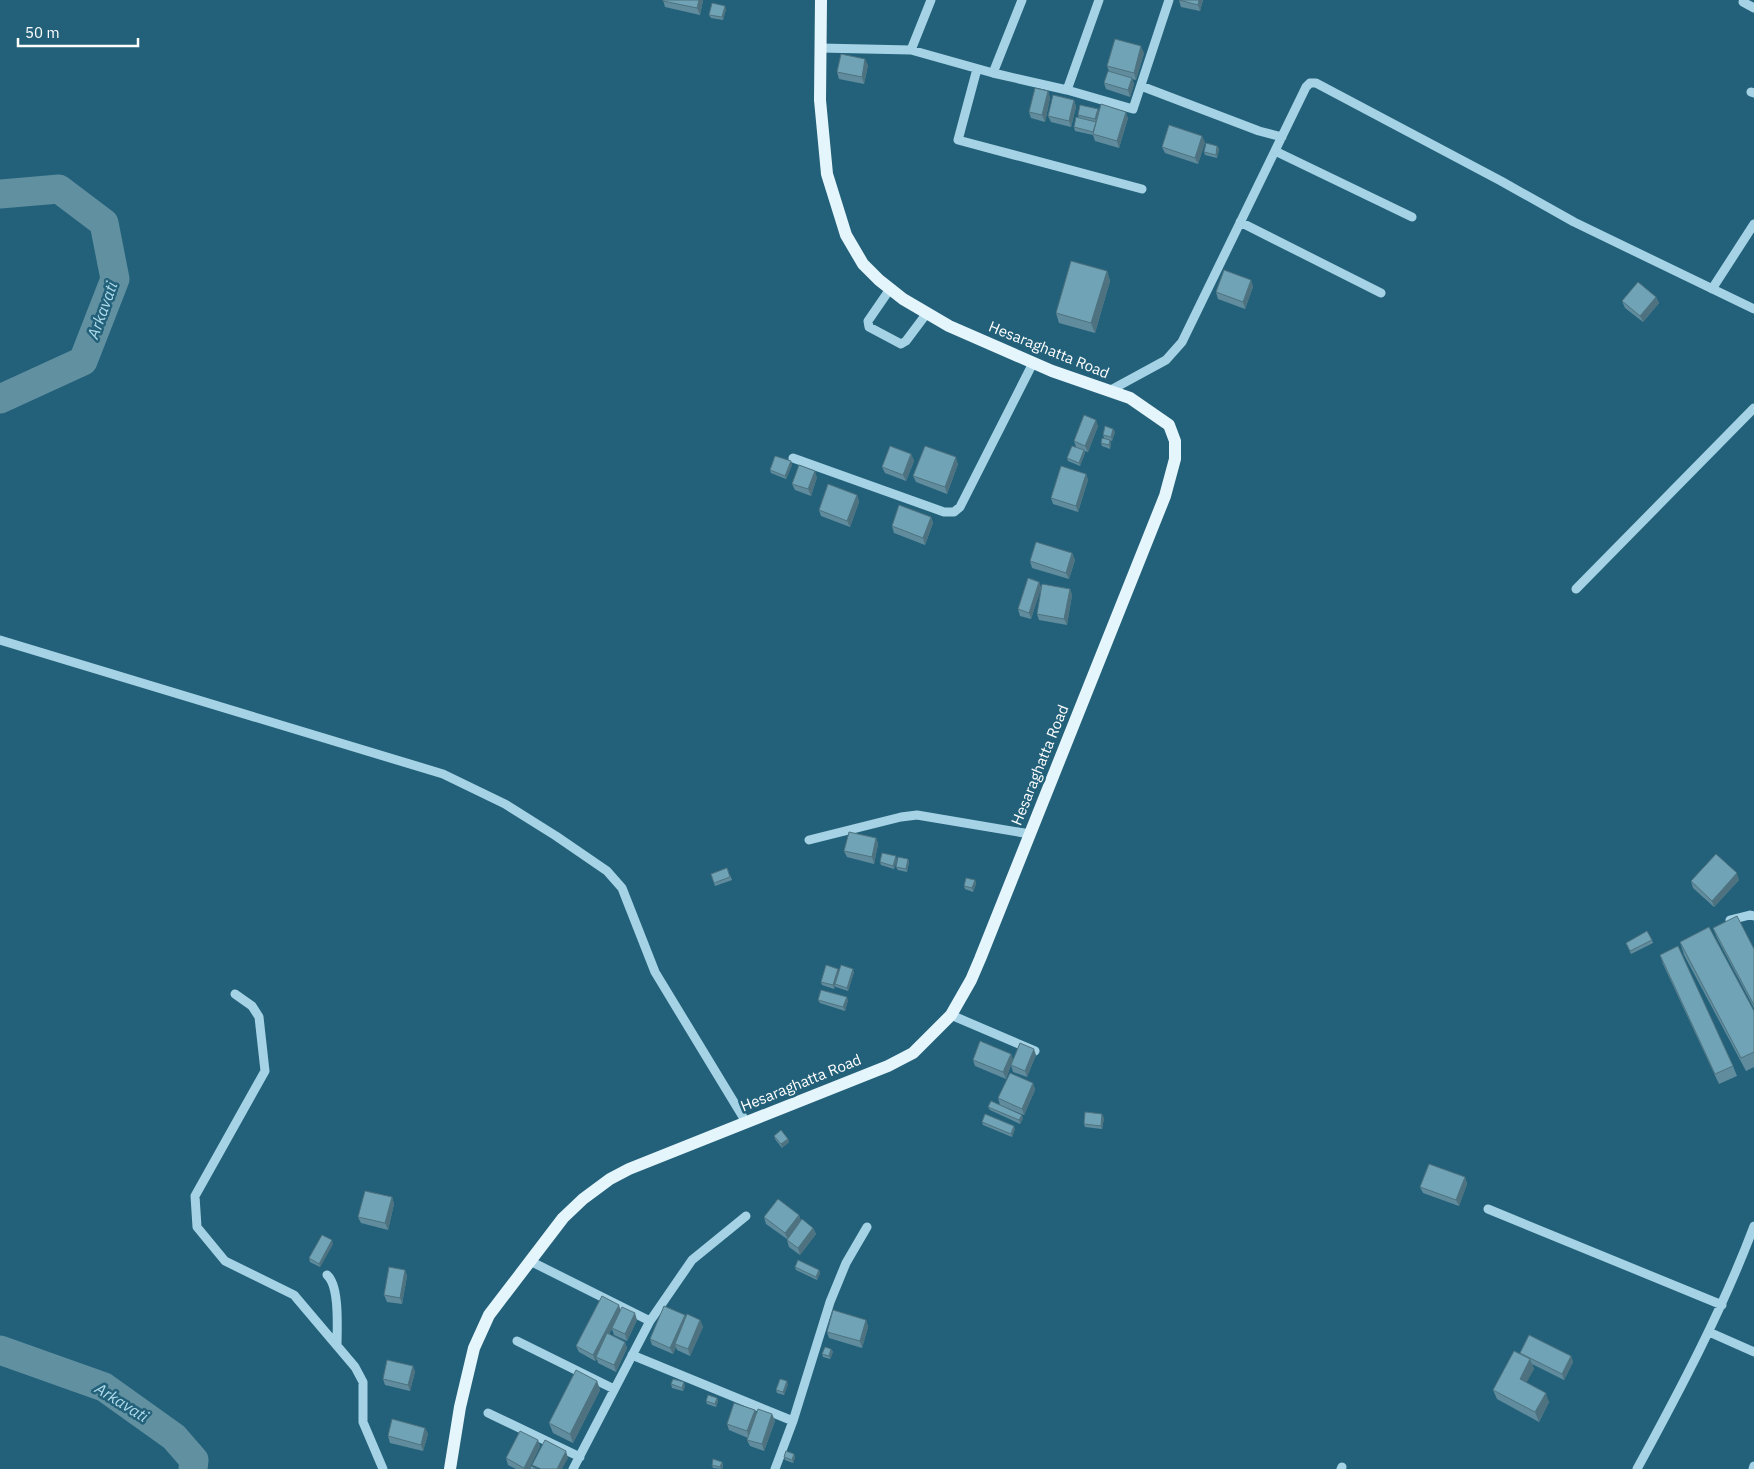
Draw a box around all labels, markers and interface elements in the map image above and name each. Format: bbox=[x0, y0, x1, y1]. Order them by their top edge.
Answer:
scale bar bbox=[18, 15, 138, 47]
text: 50 m bbox=[25, 23, 60, 42]
water label: Arkavati bbox=[82, 278, 122, 342]
street label: Hesaraghatta Road bbox=[986, 317, 1112, 382]
street label: Hesaraghatta Road bbox=[1007, 702, 1072, 828]
street label: Hesaraghatta Road bbox=[738, 1050, 864, 1115]
water label: Arkavati bbox=[91, 1377, 153, 1427]

